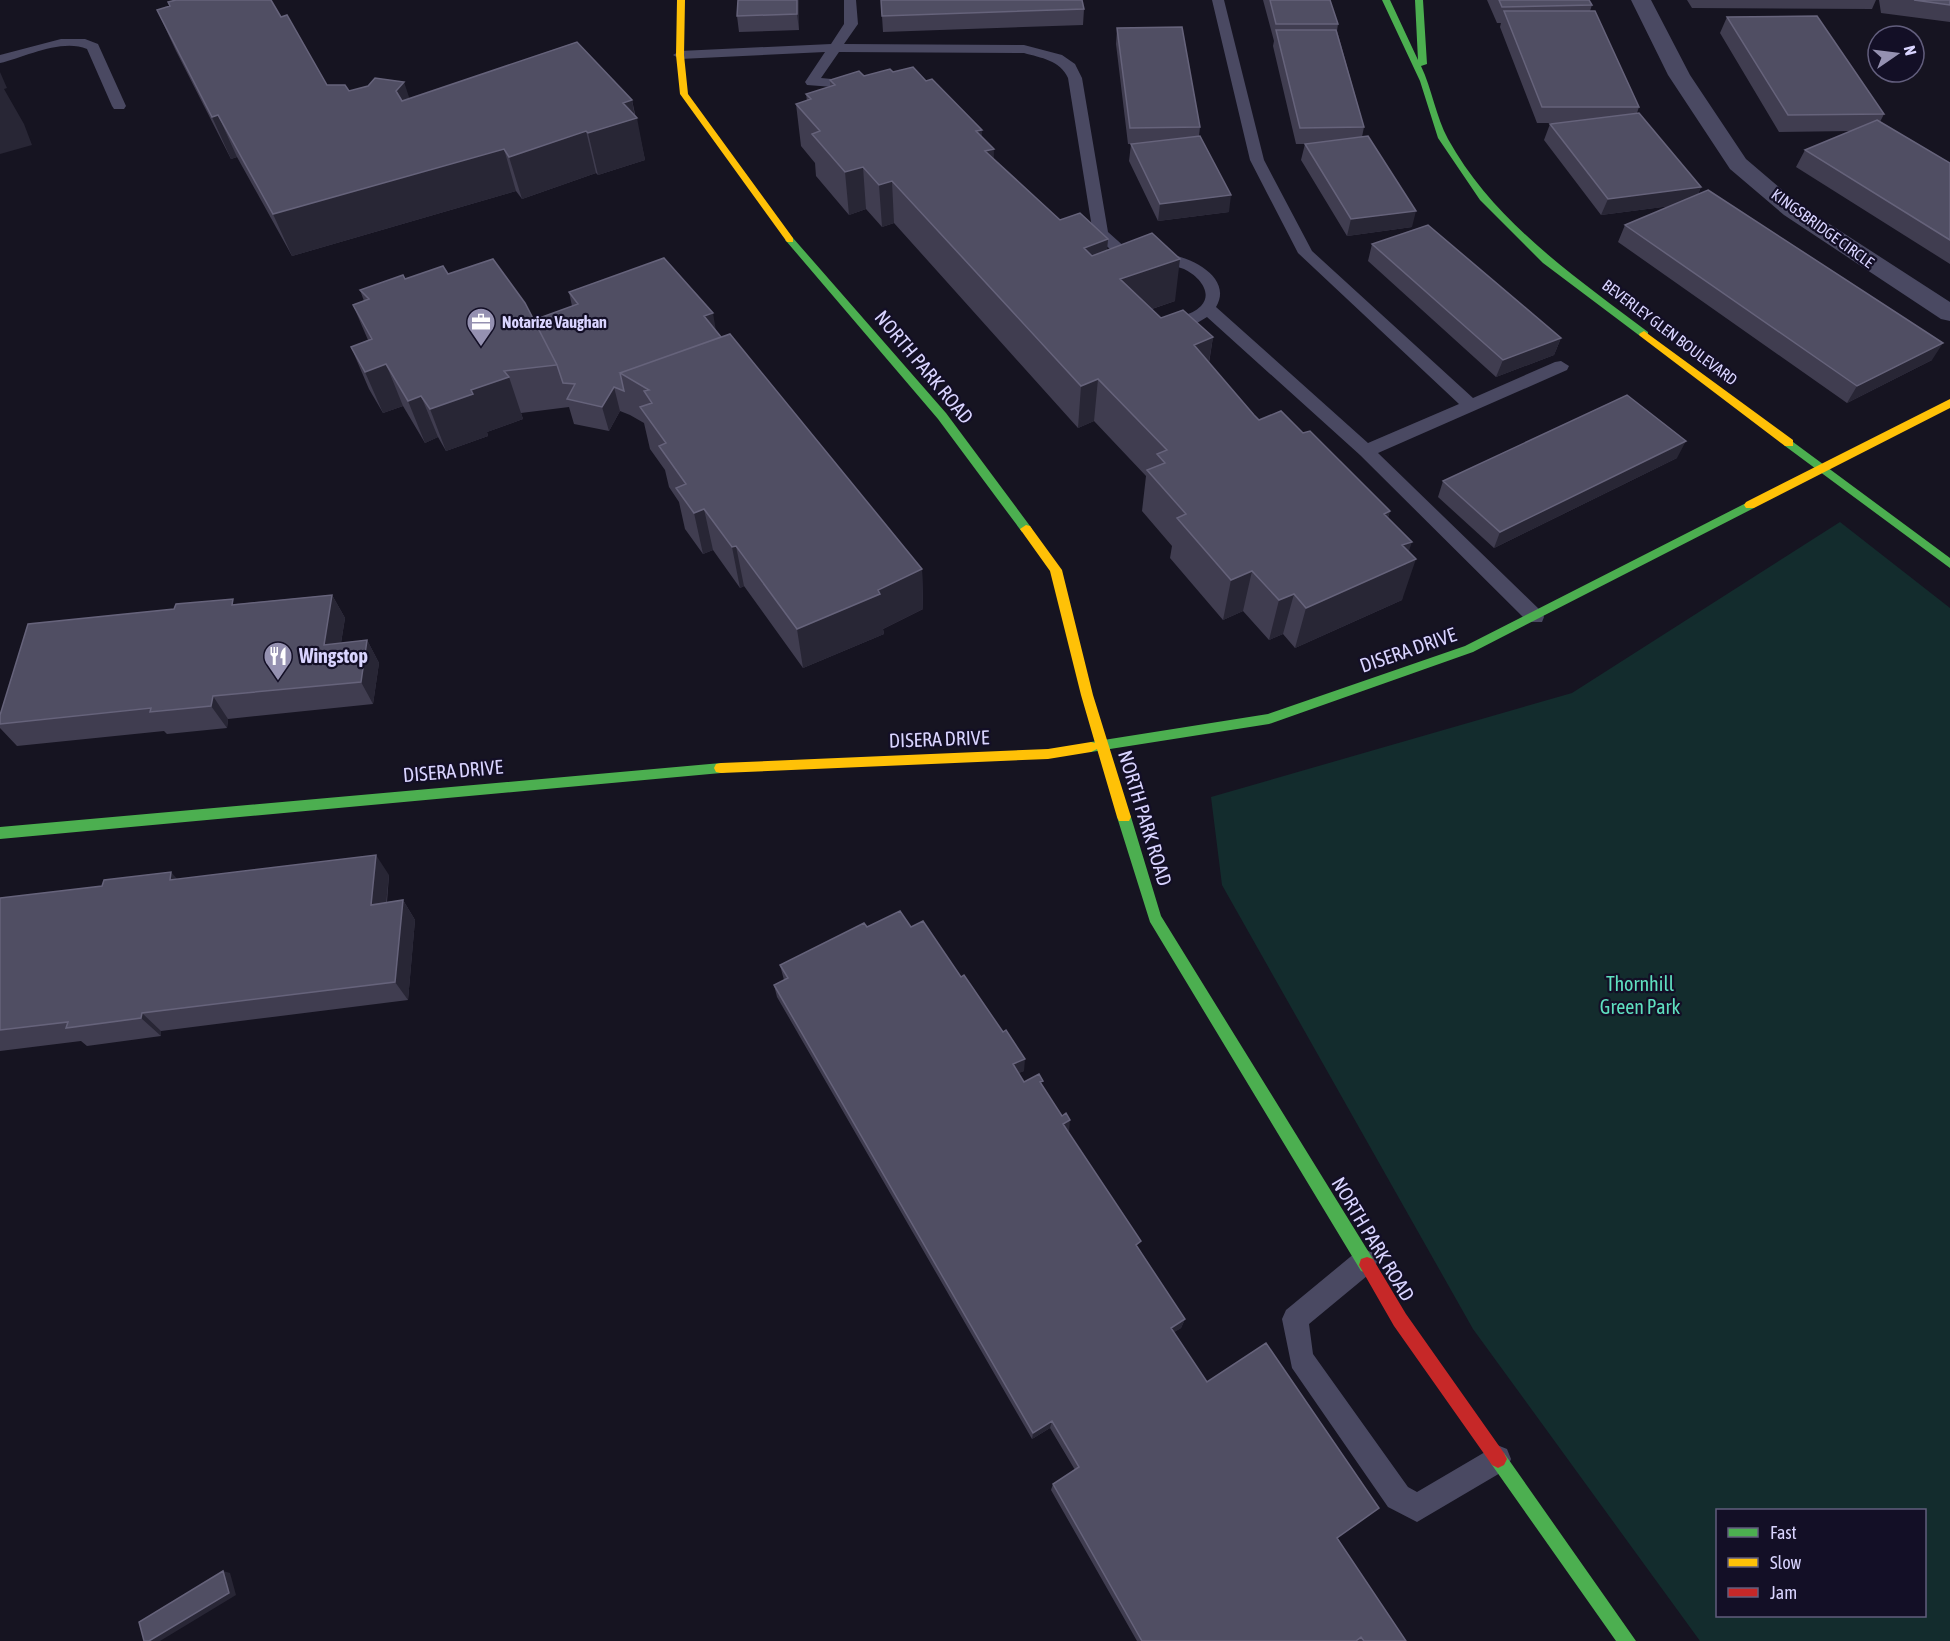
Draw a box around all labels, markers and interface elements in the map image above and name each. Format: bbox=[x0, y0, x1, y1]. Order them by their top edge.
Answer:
north arrow bbox=[1866, 24, 1926, 84]
text: N bbox=[1901, 44, 1920, 57]
street label: KINGSBRIDGE CIRCLE bbox=[1768, 185, 1878, 271]
street label: BEVERLEY GLEN BOULEVARD bbox=[1599, 275, 1741, 389]
street label: NORTH PARK ROAD bbox=[870, 305, 978, 428]
office icon: Notarize Vaughan bbox=[465, 306, 497, 348]
place label: Notarize Vaughan bbox=[502, 313, 607, 331]
street label: DISERA DRIVE bbox=[1357, 622, 1459, 677]
restaurant icon: Wingstop bbox=[262, 640, 294, 682]
place label: Wingstop bbox=[298, 644, 368, 667]
street label: DISERA DRIVE bbox=[888, 725, 990, 752]
street label: NORTH PARK ROAD bbox=[1114, 747, 1177, 888]
street label: DISERA DRIVE bbox=[402, 755, 504, 786]
park label: Thornhill Green Park bbox=[1600, 972, 1680, 1018]
street label: NORTH PARK ROAD bbox=[1327, 1173, 1419, 1305]
legend bbox=[1716, 1509, 1926, 1617]
text: Fast bbox=[1770, 1522, 1797, 1543]
text: Slow bbox=[1770, 1552, 1801, 1573]
text: Jam bbox=[1770, 1582, 1797, 1603]

